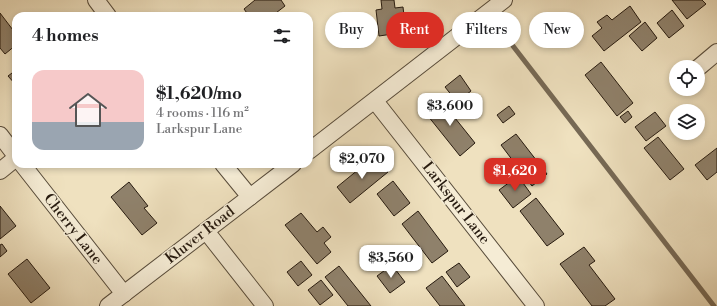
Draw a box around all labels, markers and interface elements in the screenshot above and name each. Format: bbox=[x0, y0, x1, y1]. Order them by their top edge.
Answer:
chip: Buy bbox=[325, 12, 378, 48]
chip: Rent bbox=[386, 12, 444, 48]
chip: Filters bbox=[452, 12, 521, 48]
chip: New bbox=[529, 12, 584, 48]
text: 4 homes bbox=[32, 25, 99, 47]
icon: filters bbox=[271, 25, 293, 47]
map controls bbox=[669, 60, 705, 140]
button: locate bbox=[669, 60, 705, 96]
text: $1,620/mo bbox=[156, 83, 242, 105]
icon: home bbox=[64, 86, 112, 134]
pin: $3,600 bbox=[417, 93, 483, 127]
text: $3,600 bbox=[427, 98, 473, 114]
button: layers bbox=[669, 104, 705, 140]
text: 4 rooms · 116 m² bbox=[156, 105, 249, 121]
text: Larkspur Lane bbox=[156, 121, 242, 137]
pin: $2,070 bbox=[329, 146, 395, 180]
text: $2,070 bbox=[339, 151, 385, 167]
street label: Larkspur Lane bbox=[418, 158, 494, 248]
pin: $1,620 bbox=[482, 158, 548, 192]
text: $1,620 bbox=[493, 163, 537, 179]
street label: Cherry Lane bbox=[39, 190, 107, 268]
street label: Kluver Road bbox=[161, 202, 239, 268]
pin: $3,560 bbox=[358, 245, 424, 279]
text: $3,560 bbox=[368, 250, 414, 266]

